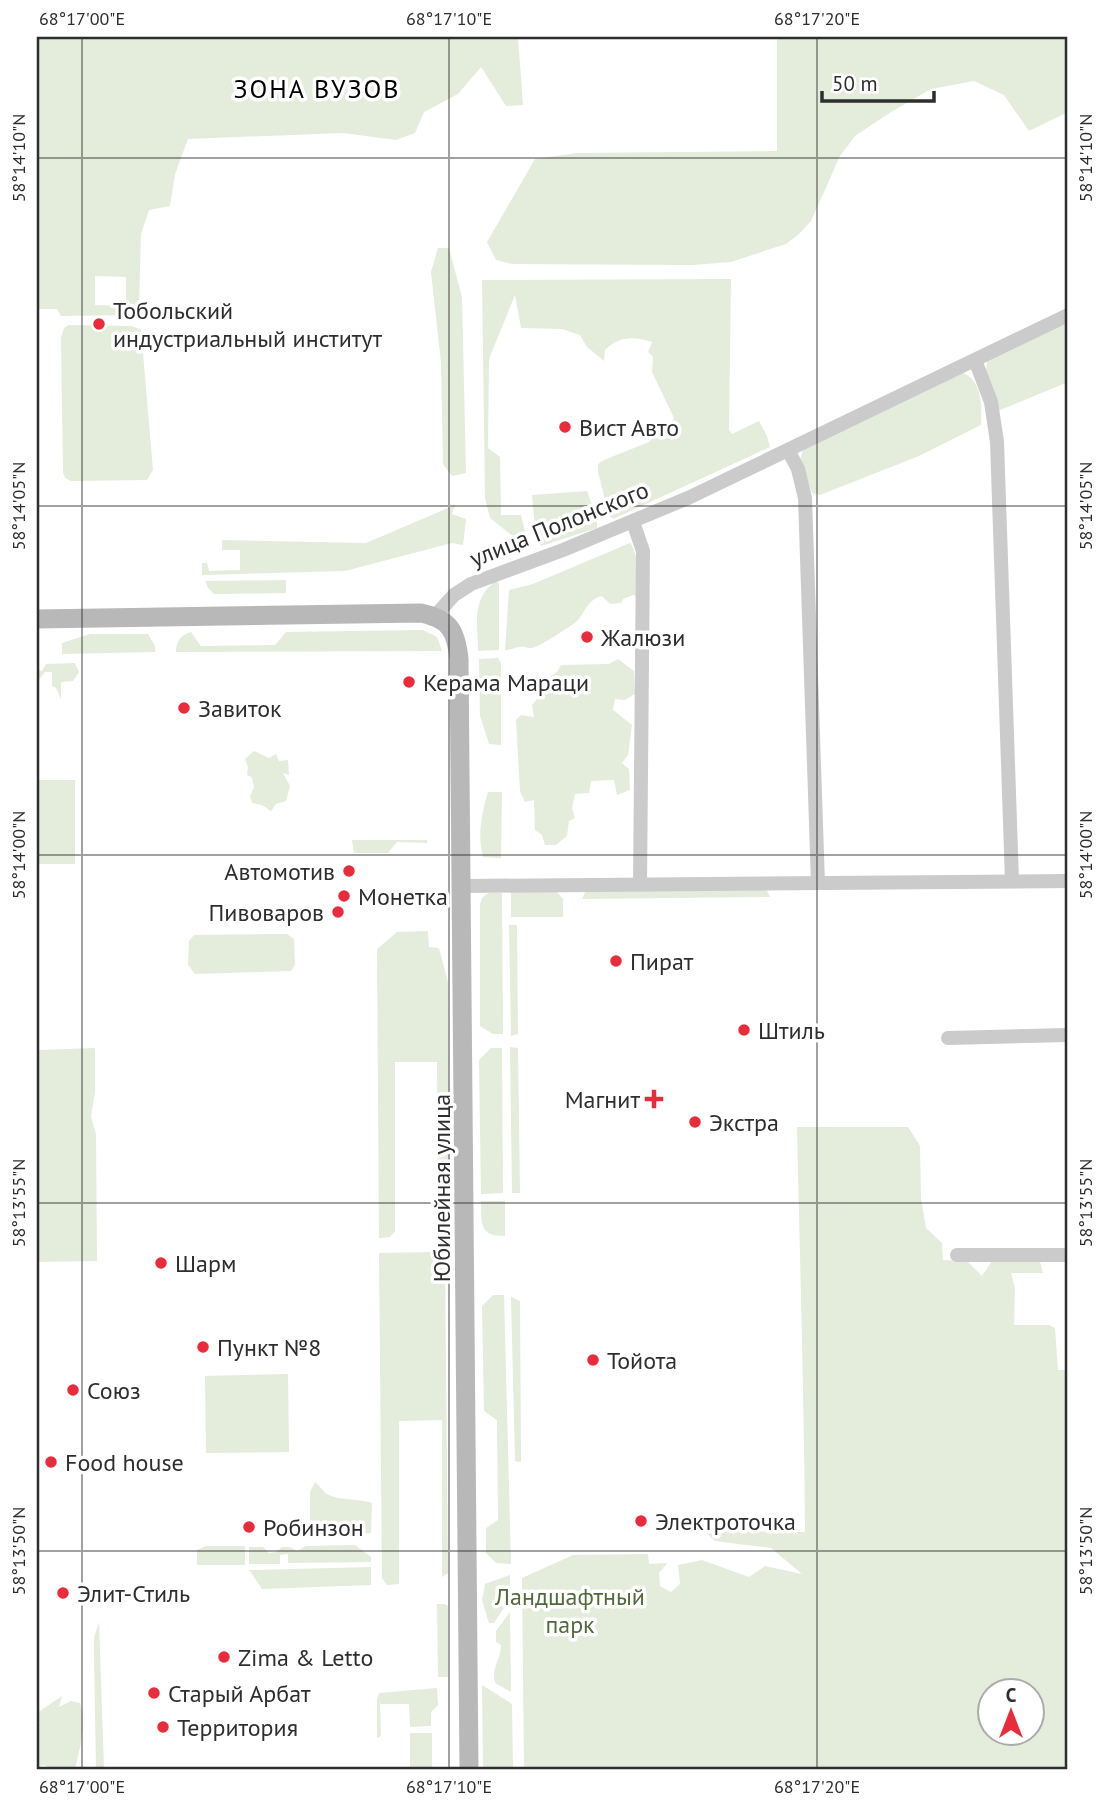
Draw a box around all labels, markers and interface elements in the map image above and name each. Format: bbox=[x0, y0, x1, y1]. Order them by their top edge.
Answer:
text: 68°17'00"E bbox=[39, 7, 125, 30]
text: 68°17'10"E bbox=[406, 7, 492, 30]
text: 68°17'20"E bbox=[774, 7, 860, 30]
scale bar bbox=[822, 60, 934, 104]
text: 50 m bbox=[832, 70, 878, 97]
district label: ЗОНА ВУЗОВ bbox=[233, 72, 401, 105]
text: 58°14'10"N bbox=[7, 114, 30, 202]
text: 58°14'10"N bbox=[1074, 114, 1097, 202]
place label: Тобольский индустриальный институт bbox=[113, 295, 382, 354]
marker: Тобольский индустриальный институт bbox=[91, 316, 107, 332]
place label: Вист Авто bbox=[579, 412, 679, 443]
marker: Вист Авто bbox=[557, 419, 573, 435]
text: 58°14'05"N bbox=[7, 462, 30, 550]
text: 58°14'05"N bbox=[1074, 462, 1097, 550]
street label: улица Полонского bbox=[465, 474, 653, 574]
place label: Жалюзи bbox=[600, 622, 685, 653]
marker: Жалюзи bbox=[579, 629, 595, 645]
place label: Керама Мараци bbox=[423, 667, 589, 698]
marker: Керама Мараци bbox=[401, 674, 417, 690]
place label: Завиток bbox=[198, 693, 282, 724]
marker: Завиток bbox=[176, 700, 192, 716]
text: 58°14'00"N bbox=[7, 811, 30, 899]
text: 58°14'00"N bbox=[1074, 811, 1097, 899]
place label: Автомотив bbox=[224, 856, 335, 887]
marker: Автомотив bbox=[341, 863, 357, 879]
place label: Монетка bbox=[358, 881, 448, 912]
marker: Монетка bbox=[336, 888, 352, 904]
place label: Пивоваров bbox=[209, 897, 324, 928]
marker: Пивоваров bbox=[330, 904, 346, 920]
place label: Пират bbox=[630, 946, 694, 977]
marker: Пират bbox=[608, 953, 624, 969]
place label: Штиль bbox=[758, 1015, 825, 1046]
marker: Штиль bbox=[736, 1022, 752, 1038]
place label: Магнит bbox=[565, 1084, 640, 1115]
marker: Магнит bbox=[646, 1091, 662, 1107]
street label: Юбилейная улица bbox=[426, 1094, 457, 1282]
place label: Экстра bbox=[709, 1107, 779, 1138]
marker: Экстра bbox=[687, 1114, 703, 1130]
text: 58°13'55"N bbox=[7, 1159, 30, 1247]
text: 58°13'55"N bbox=[1074, 1159, 1097, 1247]
place label: Шарм bbox=[175, 1248, 236, 1279]
marker: Шарм bbox=[153, 1255, 169, 1271]
place label: Пункт №8 bbox=[217, 1332, 321, 1363]
marker: Пункт №8 bbox=[195, 1339, 211, 1355]
place label: Тойота bbox=[607, 1345, 677, 1376]
marker: Тойота bbox=[585, 1352, 601, 1368]
place label: Союз bbox=[87, 1375, 141, 1406]
marker: Союз bbox=[65, 1382, 81, 1398]
place label: Food house bbox=[65, 1447, 184, 1478]
marker: Food house bbox=[43, 1454, 59, 1470]
place label: Электроточка bbox=[655, 1506, 796, 1537]
text: 58°13'50"N bbox=[7, 1507, 30, 1595]
text: 58°13'50"N bbox=[1074, 1507, 1097, 1595]
place label: Робинзон bbox=[263, 1512, 364, 1543]
marker: Электроточка bbox=[633, 1513, 649, 1529]
marker: Робинзон bbox=[241, 1519, 257, 1535]
place label: Элит-Стиль bbox=[77, 1578, 190, 1609]
park label: Ландшафтный парк bbox=[494, 1581, 645, 1640]
marker: Элит-Стиль bbox=[55, 1585, 71, 1601]
place label: Zima & Letto bbox=[238, 1642, 373, 1673]
marker: Zima & Letto bbox=[216, 1649, 232, 1665]
north arrow bbox=[976, 1676, 1046, 1746]
place label: Старый Арбат bbox=[168, 1678, 311, 1709]
text: С bbox=[1006, 1683, 1017, 1707]
marker: Старый Арбат bbox=[146, 1685, 162, 1701]
place label: Территория bbox=[177, 1712, 298, 1743]
marker: Территория bbox=[155, 1719, 171, 1735]
text: 68°17'00"E bbox=[39, 1775, 125, 1798]
text: 68°17'10"E bbox=[406, 1775, 492, 1798]
text: 68°17'20"E bbox=[774, 1775, 860, 1798]

